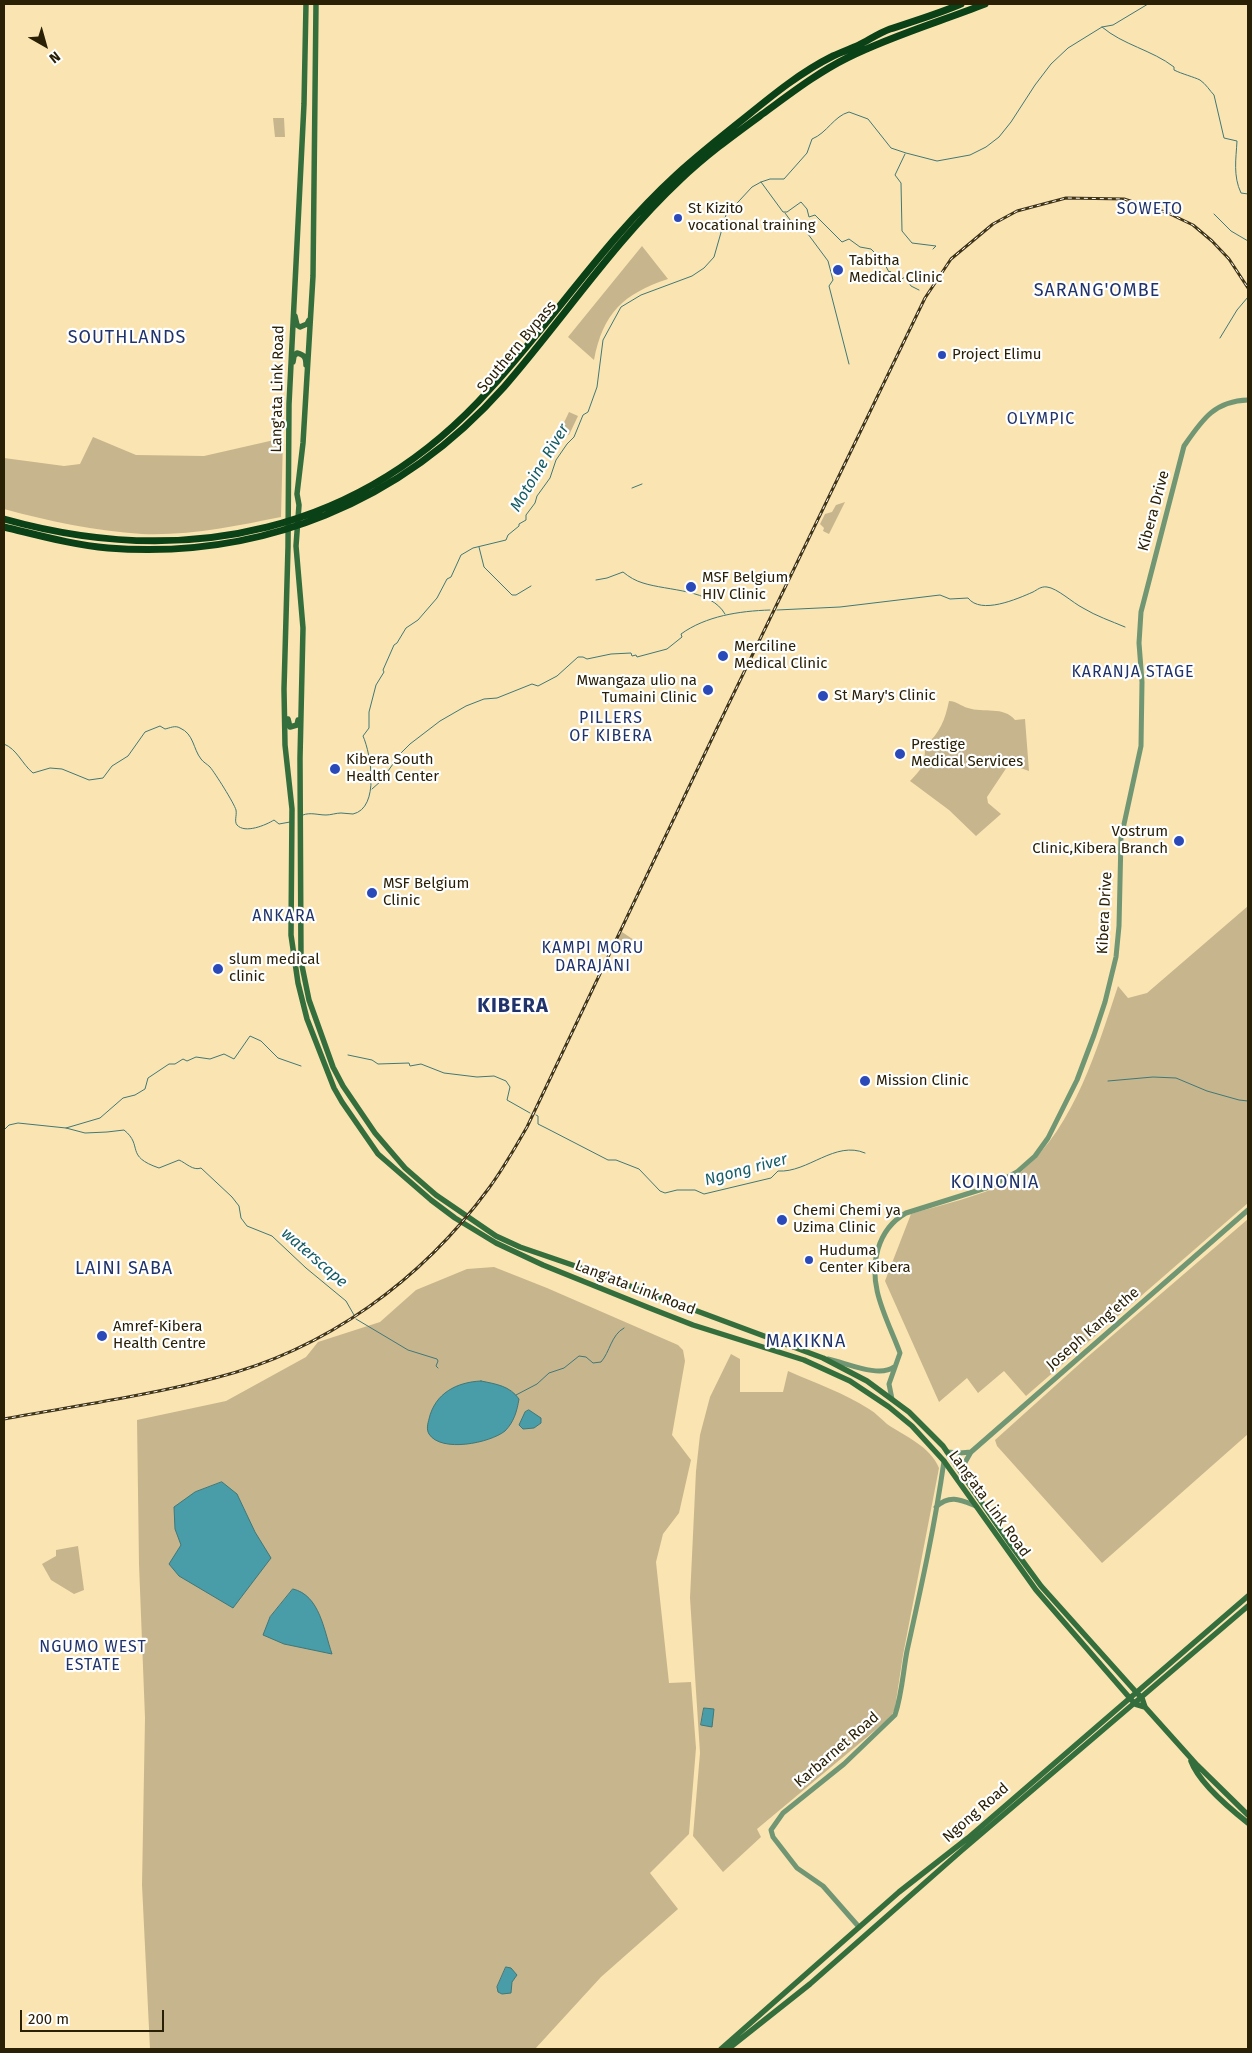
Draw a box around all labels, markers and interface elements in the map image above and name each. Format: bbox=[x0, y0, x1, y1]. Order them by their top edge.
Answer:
north arrow bbox=[20, 20, 70, 70]
text: N bbox=[46, 48, 63, 67]
place label: St Kizito vocational training bbox=[688, 200, 816, 235]
district label: SOWETO bbox=[1116, 200, 1184, 220]
marker: St Kizito vocational training bbox=[672, 212, 684, 224]
place label: Tabitha Medical Clinic bbox=[849, 252, 943, 287]
marker: Tabitha Medical Clinic bbox=[831, 263, 845, 277]
district label: SARANG'OMBE bbox=[1032, 280, 1162, 302]
street label: Southern Bypass bbox=[474, 298, 560, 396]
street label: Lang'ata Link Road bbox=[268, 325, 288, 453]
district label: SOUTHLANDS bbox=[66, 327, 188, 349]
place label: Project Elimu bbox=[952, 346, 1042, 364]
marker: Project Elimu bbox=[936, 349, 948, 361]
district label: OLYMPIC bbox=[1006, 410, 1076, 430]
water label: Motoine River bbox=[506, 421, 574, 515]
street label: Kibera Drive bbox=[1135, 469, 1173, 553]
place label: MSF Belgium HIV Clinic bbox=[702, 569, 788, 604]
marker: MSF Belgium HIV Clinic bbox=[684, 580, 698, 594]
place label: Merciline Medical Clinic bbox=[734, 638, 828, 673]
marker: Merciline Medical Clinic bbox=[716, 649, 730, 663]
district label: KARANJA STAGE bbox=[1070, 663, 1196, 683]
place label: Mwangaza ulio na Tumaini Clinic bbox=[577, 672, 697, 707]
marker: Mwangaza ulio na Tumaini Clinic bbox=[701, 683, 715, 697]
place label: St Mary's Clinic bbox=[834, 687, 936, 705]
marker: St Mary's Clinic bbox=[816, 689, 830, 703]
district label: PILLERS OF KIBERA bbox=[568, 709, 654, 747]
place label: Prestige Medical Services bbox=[911, 736, 1023, 771]
marker: Prestige Medical Services bbox=[893, 747, 907, 761]
place label: Kibera South Health Center bbox=[346, 751, 439, 786]
marker: Kibera South Health Center bbox=[328, 762, 342, 776]
place label: Vostrum Clinic,Kibera Branch bbox=[1032, 823, 1168, 858]
marker: Vostrum Clinic,Kibera Branch bbox=[1172, 834, 1186, 848]
street label: Kibera Drive bbox=[1094, 871, 1116, 955]
place label: MSF Belgium Clinic bbox=[383, 875, 469, 910]
marker: MSF Belgium Clinic bbox=[365, 886, 379, 900]
district label: ANKARA bbox=[251, 907, 317, 927]
district label: KAMPI MORU DARAJANI bbox=[540, 939, 646, 977]
place label: slum medical clinic bbox=[229, 951, 320, 986]
marker: slum medical clinic bbox=[211, 962, 225, 976]
district label: KIBERA bbox=[476, 994, 550, 1018]
place label: Mission Clinic bbox=[876, 1072, 969, 1090]
marker: Mission Clinic bbox=[858, 1074, 872, 1088]
water label: Ngong river bbox=[703, 1150, 789, 1190]
district label: KOINONIA bbox=[950, 1172, 1040, 1194]
place label: Chemi Chemi ya Uzima Clinic bbox=[793, 1202, 901, 1237]
marker: Chemi Chemi ya Uzima Clinic bbox=[775, 1213, 789, 1227]
water label: waterscape bbox=[277, 1224, 351, 1292]
place label: Huduma Center Kibera bbox=[819, 1242, 911, 1277]
marker: Huduma Center Kibera bbox=[803, 1254, 815, 1266]
street label: Lang'ata Link Road bbox=[572, 1257, 698, 1319]
district label: LAINI SABA bbox=[74, 1258, 174, 1280]
street label: Joseph Kang'ethe bbox=[1043, 1284, 1143, 1374]
place label: Amref-Kibera Health Centre bbox=[113, 1318, 206, 1353]
marker: Amref-Kibera Health Centre bbox=[95, 1329, 109, 1343]
district label: MAKIKNA bbox=[765, 1331, 847, 1353]
street label: Lang'ata Link Road bbox=[944, 1447, 1034, 1561]
district label: NGUMO WEST ESTATE bbox=[38, 1638, 148, 1676]
street label: Karbarnet Road bbox=[791, 1708, 883, 1792]
street label: Ngong Road bbox=[939, 1779, 1013, 1847]
scale bar bbox=[22, 2000, 166, 2032]
text: 200 m bbox=[28, 2010, 69, 2028]

